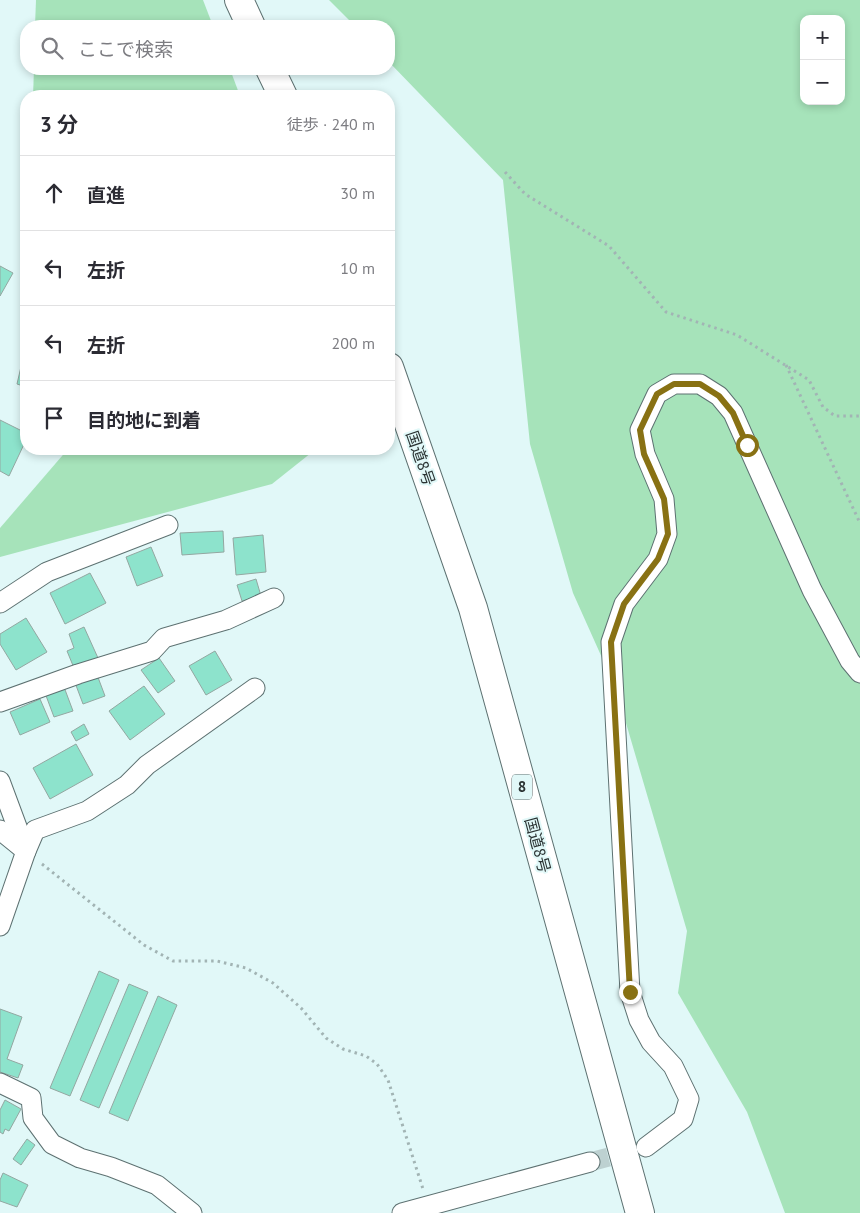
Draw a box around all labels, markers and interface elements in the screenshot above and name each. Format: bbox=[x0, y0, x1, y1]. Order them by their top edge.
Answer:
map controls bbox=[800, 15, 845, 105]
button: + bbox=[800, 15, 845, 60]
search box bbox=[20, 20, 395, 75]
icon: search bbox=[38, 34, 66, 62]
text: ここで検索 bbox=[78, 37, 173, 61]
button: − bbox=[800, 60, 845, 105]
text: 3 分 bbox=[40, 111, 78, 138]
text: 徒歩 · 240 m bbox=[287, 114, 375, 134]
icon: ahead bbox=[40, 179, 68, 207]
text: 直進 bbox=[87, 183, 125, 207]
text: 30 m bbox=[340, 183, 375, 203]
icon: left bbox=[40, 254, 68, 282]
text: 左折 bbox=[87, 258, 125, 282]
text: 10 m bbox=[340, 258, 375, 278]
icon: left bbox=[40, 329, 68, 357]
text: 左折 bbox=[87, 333, 125, 357]
text: 200 m bbox=[332, 333, 375, 353]
icon: arrive bbox=[40, 404, 68, 432]
text: 目的地に到着 bbox=[87, 408, 201, 432]
street label: 国道8号 bbox=[402, 428, 440, 488]
route start bbox=[736, 434, 759, 457]
road number: 8 bbox=[512, 774, 532, 800]
street label: 国道8号 bbox=[521, 815, 555, 875]
route end bbox=[619, 981, 642, 1004]

